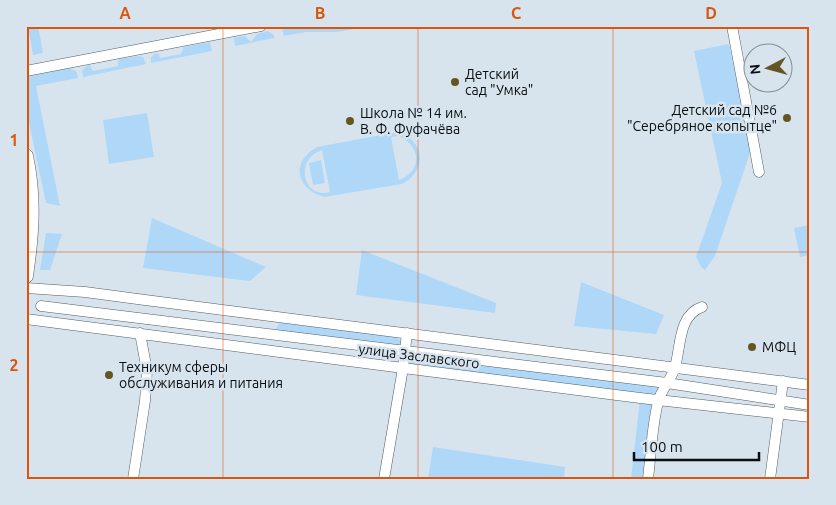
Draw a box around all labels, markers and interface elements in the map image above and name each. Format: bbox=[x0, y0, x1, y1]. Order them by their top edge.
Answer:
text: A bbox=[119, 4, 131, 22]
text: B bbox=[315, 4, 325, 22]
text: C bbox=[511, 4, 521, 22]
text: D bbox=[705, 4, 717, 22]
north arrow bbox=[744, 42, 794, 92]
text: N bbox=[747, 63, 764, 75]
place label: Детский сад "Умка" bbox=[465, 66, 533, 98]
marker: Детский сад "Умка" bbox=[449, 76, 461, 88]
place label: Детский сад №6 "Серебряное копытце" bbox=[627, 102, 777, 134]
place label: Школа № 14 им. В. Ф. Фуфачёва bbox=[360, 105, 467, 137]
marker: Детский сад №6 "Серебряное копытце" bbox=[781, 112, 793, 124]
marker: Школа № 14 им. В. Ф. Фуфачёва bbox=[344, 115, 356, 127]
text: 1 bbox=[9, 131, 19, 149]
place label: МФЦ bbox=[762, 339, 796, 355]
street label: улица Заславского bbox=[358, 341, 480, 371]
marker: МФЦ bbox=[746, 341, 758, 353]
text: 2 bbox=[9, 356, 19, 374]
place label: Техникум сферы обслуживания и питания bbox=[119, 359, 283, 391]
marker: Техникум сферы обслуживания и питания bbox=[103, 369, 115, 381]
scale bar bbox=[634, 430, 758, 462]
text: 100 m bbox=[641, 438, 683, 455]

